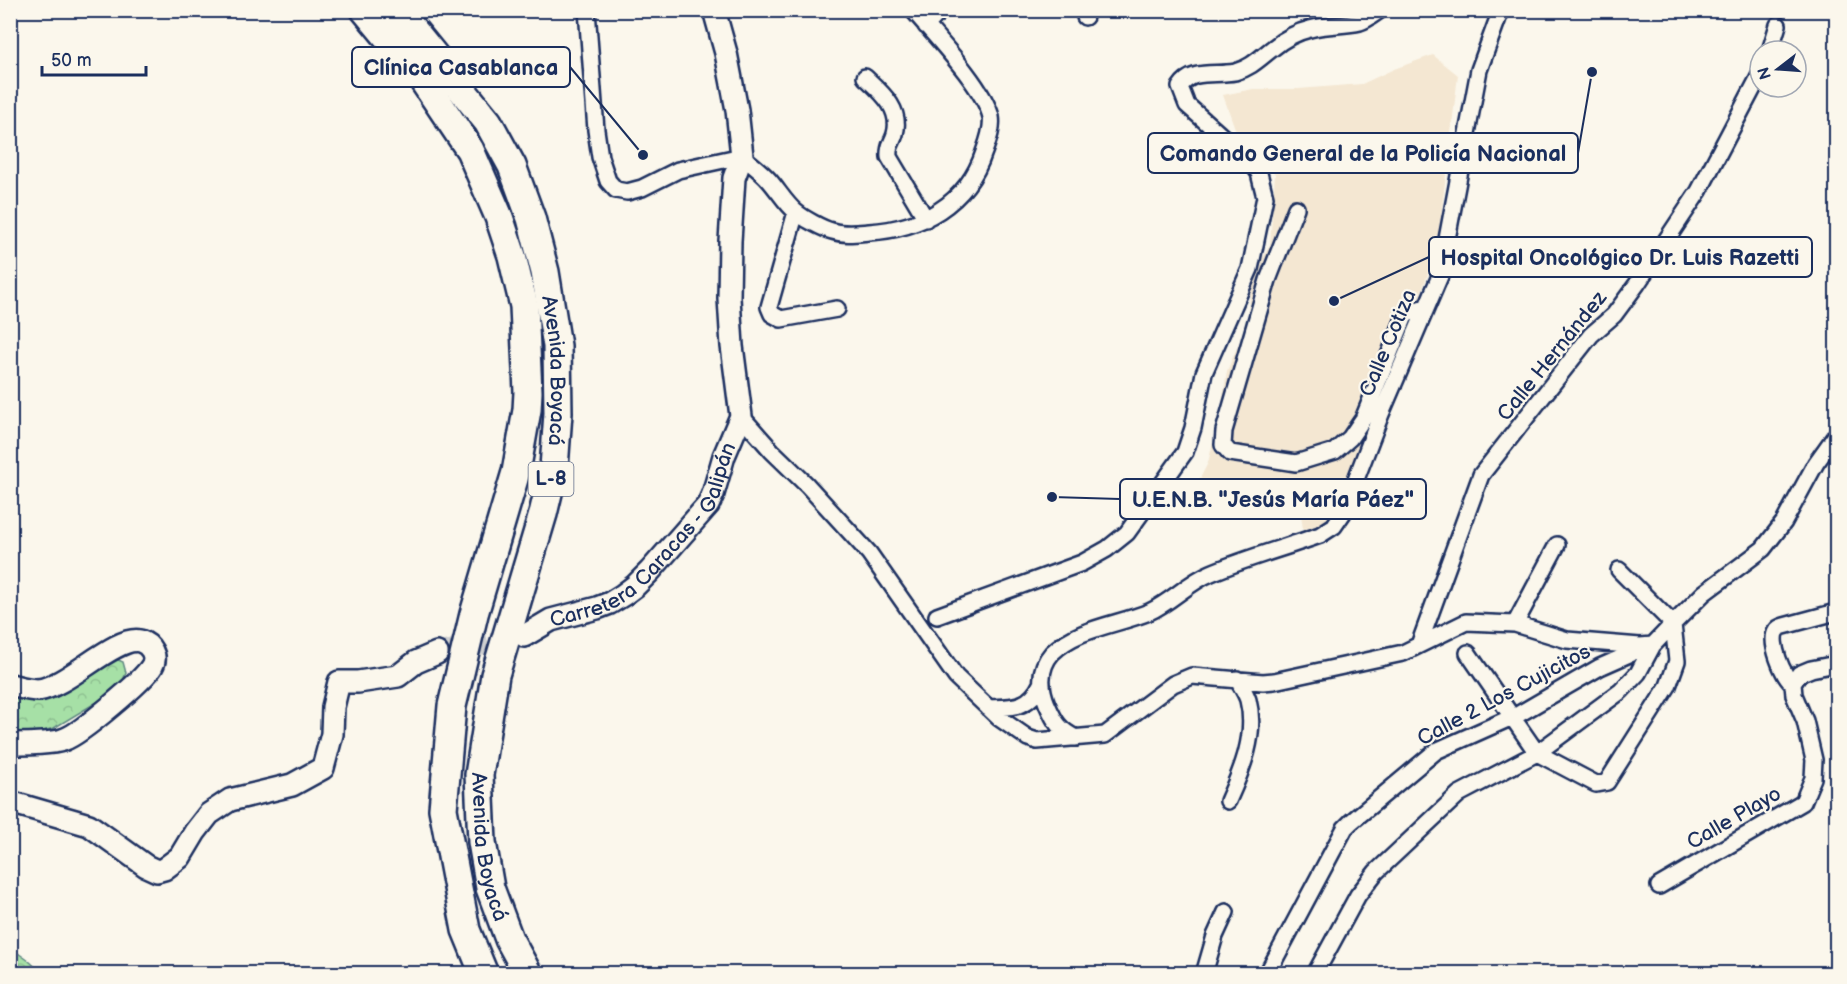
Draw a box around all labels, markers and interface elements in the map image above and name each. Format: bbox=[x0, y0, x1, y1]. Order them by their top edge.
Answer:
scale bar bbox=[42, 39, 146, 77]
north arrow bbox=[1748, 39, 1808, 99]
callout: Clínica Casablanca bbox=[352, 47, 570, 87]
text: 50 m bbox=[51, 50, 92, 71]
text: Clínica Casablanca bbox=[364, 55, 558, 82]
text: N bbox=[1754, 64, 1776, 81]
callout: Comando General de la Policía Nacional bbox=[1148, 133, 1578, 173]
text: Comando General de la Policía Nacional bbox=[1160, 141, 1566, 168]
callout: Hospital Oncológico Dr. Luis Razetti bbox=[1429, 237, 1812, 277]
text: Hospital Oncológico Dr. Luis Razetti bbox=[1440, 245, 1800, 272]
street label: Calle Hernández bbox=[1492, 285, 1613, 426]
street label: Calle Cotiza bbox=[1354, 286, 1422, 400]
street label: Avenida Boyacá bbox=[536, 294, 571, 447]
street label: Carretera Caracas - Galipán bbox=[547, 439, 741, 632]
road number: L-8 bbox=[528, 462, 574, 496]
callout: U.E.N.B. "Jesús María Páez" bbox=[1120, 479, 1426, 519]
text: U.E.N.B. "Jesús María Páez" bbox=[1132, 487, 1414, 514]
street label: Calle 2 Los Cujicitos bbox=[1413, 639, 1595, 751]
street label: Avenida Boyacá bbox=[466, 772, 514, 925]
street label: Calle Playo bbox=[1682, 781, 1786, 855]

